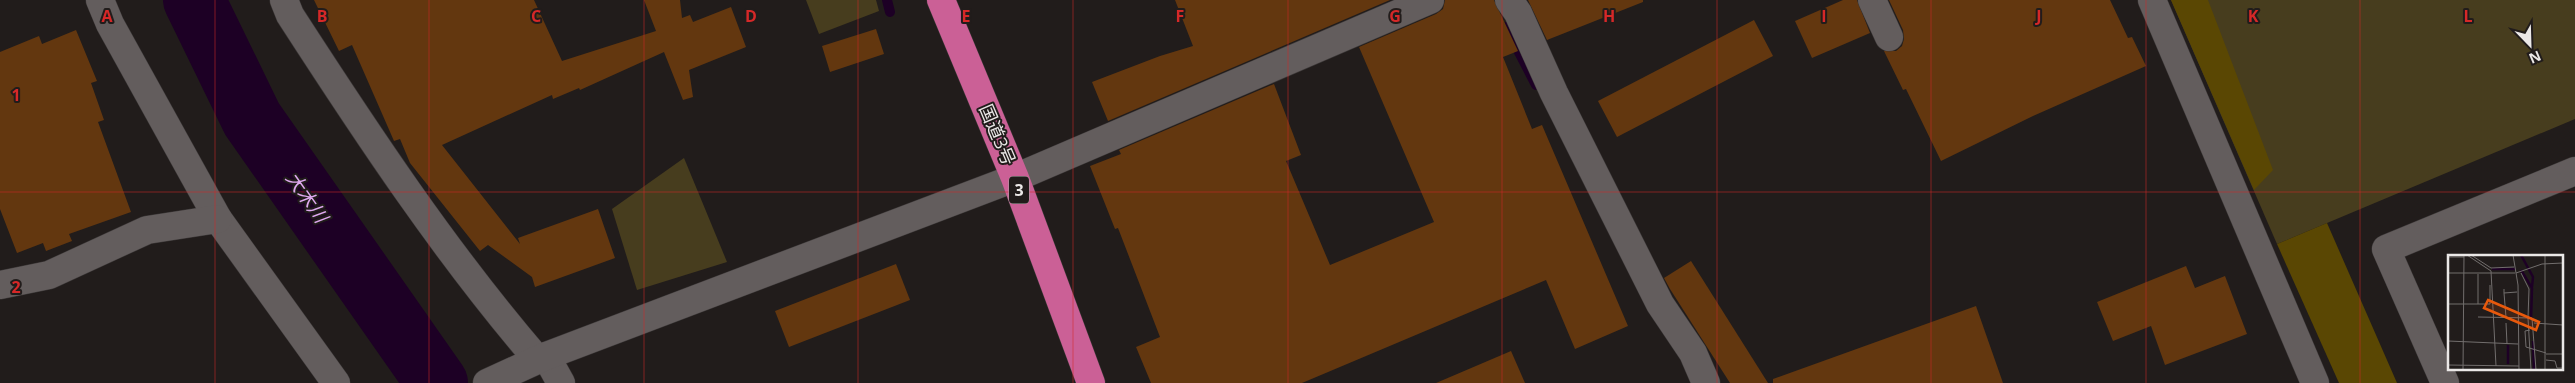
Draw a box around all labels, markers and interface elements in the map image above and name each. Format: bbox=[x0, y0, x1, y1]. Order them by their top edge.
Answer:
text: A bbox=[101, 5, 113, 27]
text: B bbox=[317, 5, 327, 27]
text: C bbox=[531, 5, 541, 27]
text: D bbox=[745, 5, 757, 27]
text: E bbox=[962, 5, 971, 27]
text: F bbox=[1176, 5, 1184, 27]
text: G bbox=[1389, 5, 1401, 27]
text: H bbox=[1603, 5, 1615, 27]
text: I bbox=[1821, 5, 1827, 27]
text: J bbox=[2034, 5, 2042, 27]
text: K bbox=[2248, 5, 2259, 27]
text: L bbox=[2463, 5, 2473, 27]
north arrow bbox=[2505, 20, 2555, 70]
text: N bbox=[2526, 46, 2544, 68]
text: 1 bbox=[11, 84, 21, 106]
street label: 国道3号 bbox=[974, 100, 1022, 169]
water label: 大木川 bbox=[280, 166, 335, 229]
road number: 3 bbox=[1009, 176, 1029, 204]
inset map bbox=[2448, 255, 2562, 370]
text: 2 bbox=[11, 276, 21, 298]

